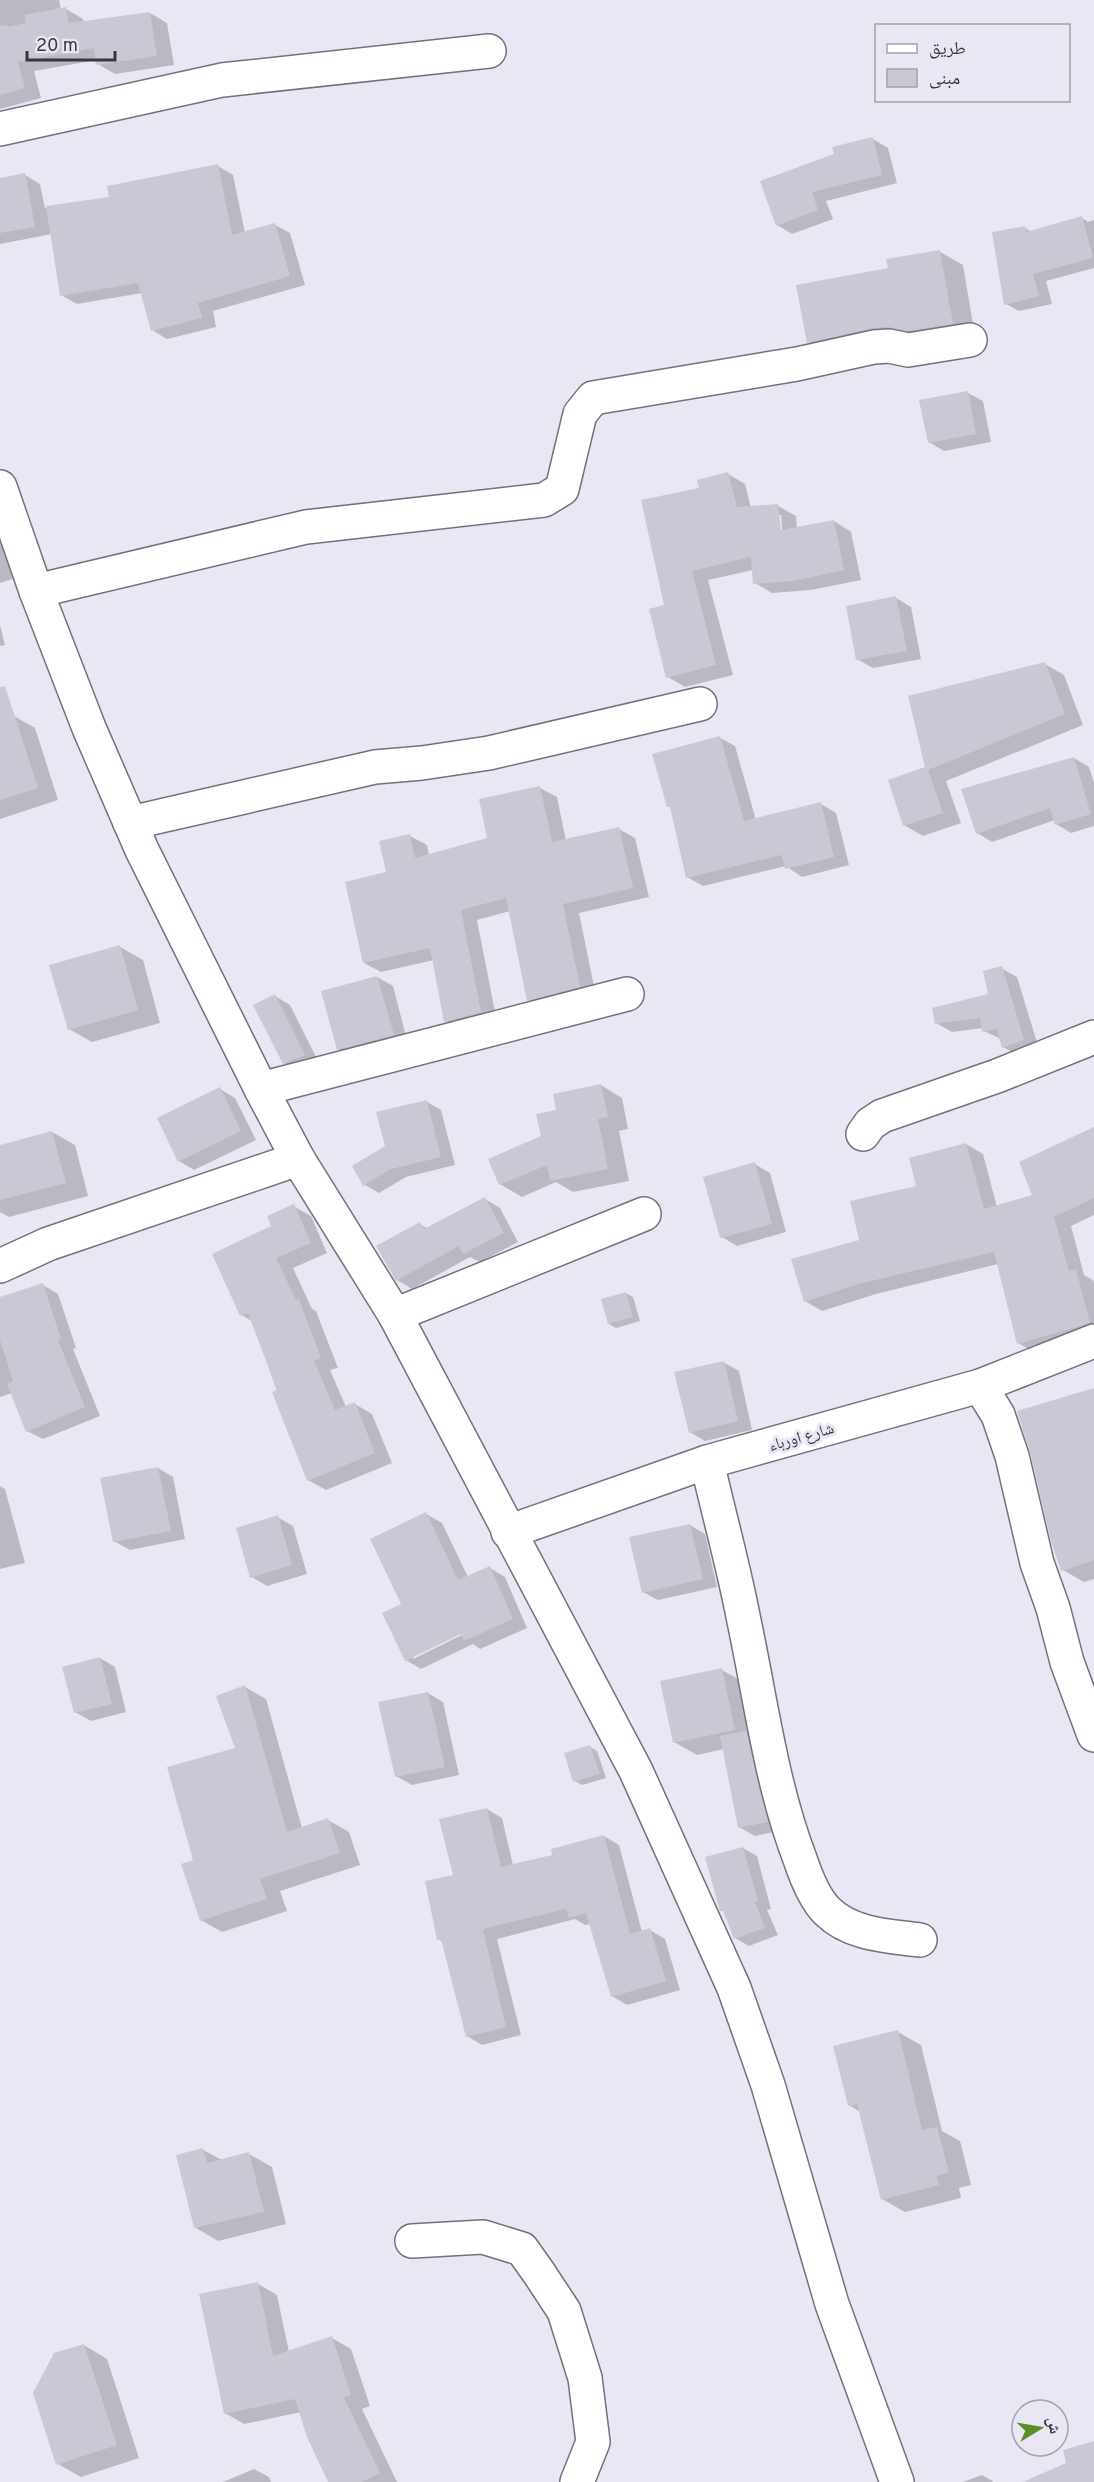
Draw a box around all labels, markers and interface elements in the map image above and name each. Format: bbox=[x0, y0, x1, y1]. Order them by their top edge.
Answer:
scale bar bbox=[27, 24, 116, 62]
legend bbox=[875, 24, 1070, 102]
text: 20 m bbox=[36, 35, 78, 58]
text: طريق bbox=[929, 38, 966, 61]
text: مبنى bbox=[929, 68, 960, 91]
street label: شارع اورباء bbox=[767, 1419, 837, 1457]
north arrow bbox=[1010, 2398, 1070, 2458]
text: ش bbox=[1041, 2415, 1064, 2436]

